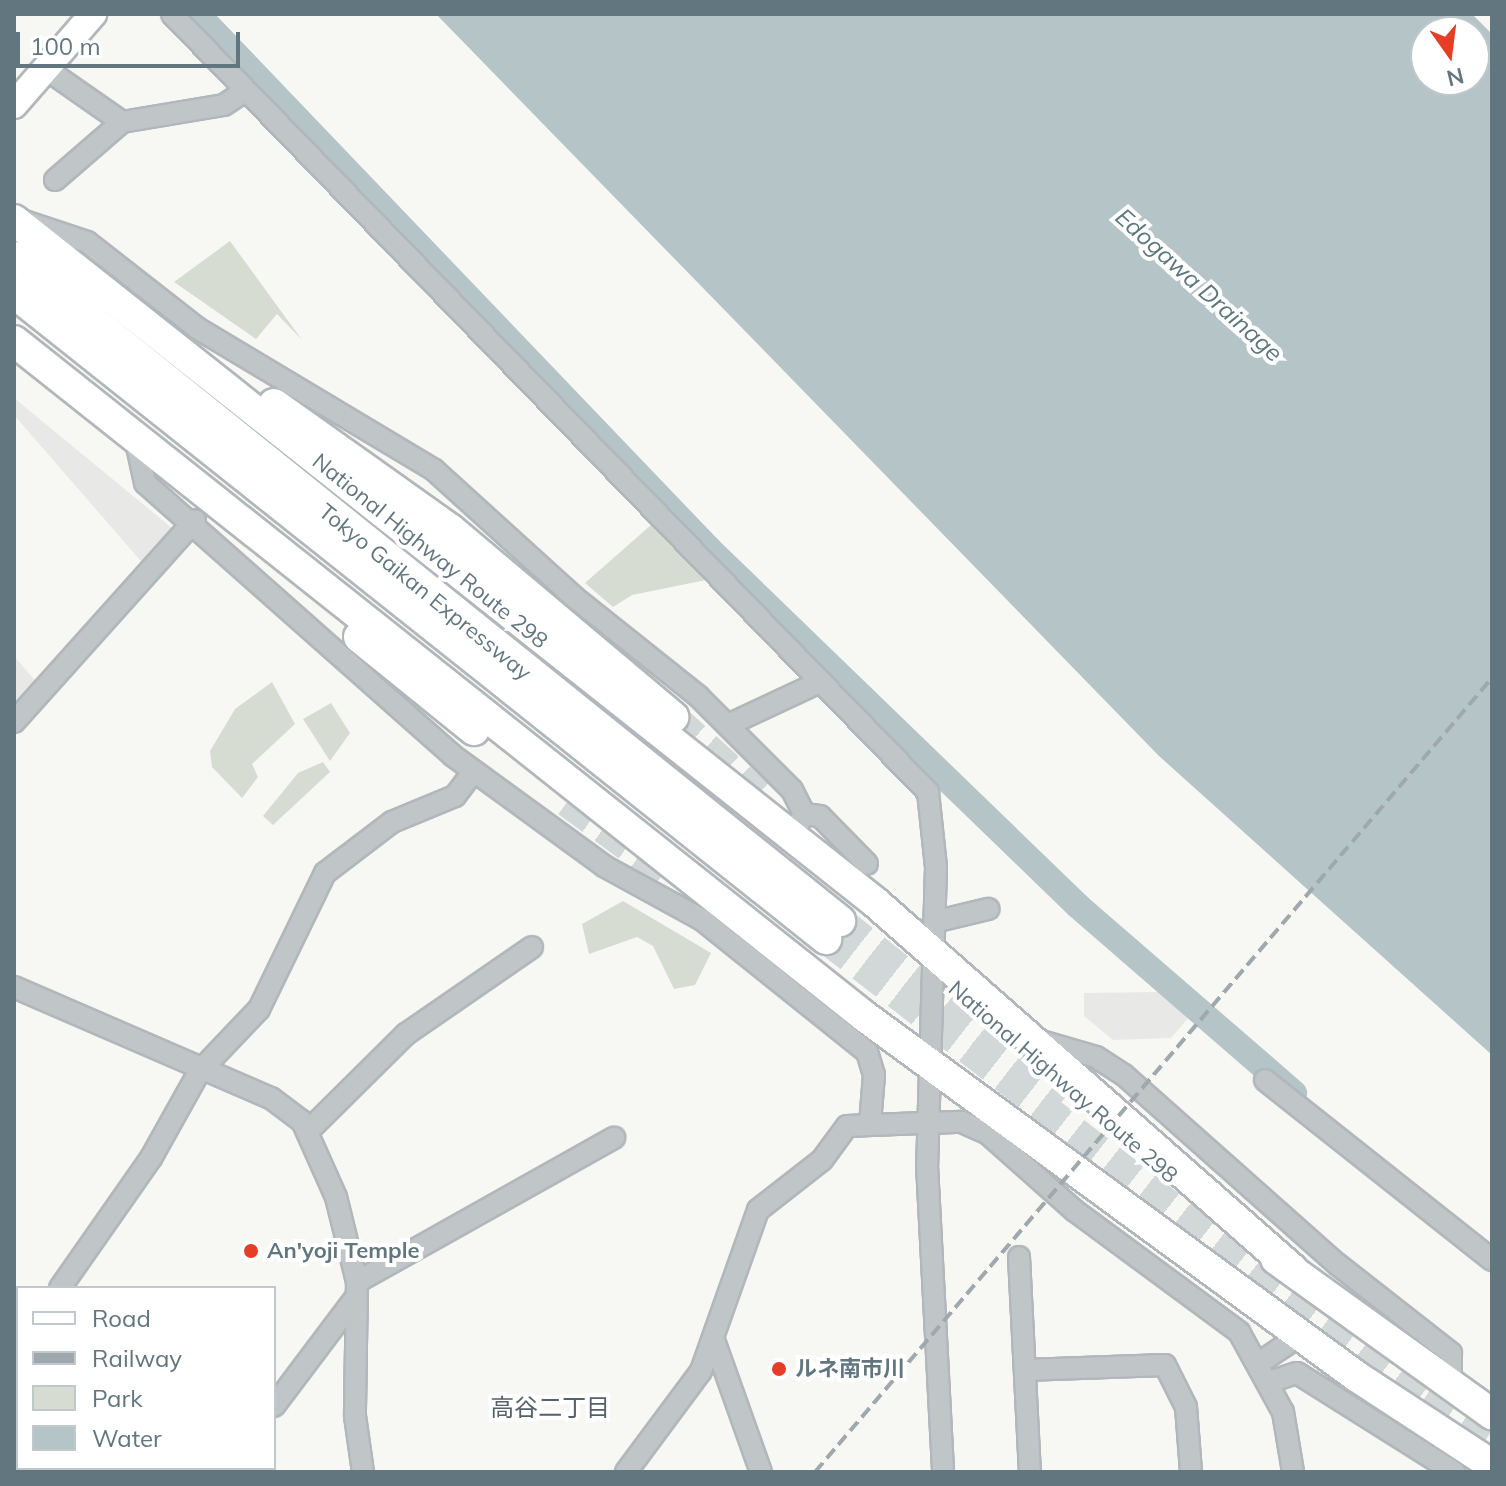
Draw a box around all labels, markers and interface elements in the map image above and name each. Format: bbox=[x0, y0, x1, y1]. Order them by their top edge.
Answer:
scale bar bbox=[20, 16, 244, 66]
north arrow bbox=[1410, 16, 1490, 96]
text: 100 m bbox=[30, 31, 101, 61]
text: N bbox=[1444, 62, 1467, 93]
water label: Edogawa Drainage bbox=[1110, 202, 1288, 368]
street label: National Highway Route 298 bbox=[307, 448, 553, 654]
street label: Tokyo Gaikan Expressway bbox=[314, 498, 536, 686]
street label: National Highway Route 298 bbox=[943, 975, 1183, 1189]
place label: An'yoji Temple bbox=[267, 1238, 420, 1264]
marker: An'yoji Temple bbox=[242, 1242, 260, 1260]
legend bbox=[16, 1286, 276, 1470]
text: Road bbox=[92, 1303, 151, 1333]
text: Railway bbox=[92, 1343, 182, 1373]
place label: ルネ南市川 bbox=[795, 1356, 905, 1382]
marker: ルネ南市川 bbox=[770, 1360, 788, 1378]
text: Park bbox=[92, 1383, 143, 1413]
district label: 高谷二丁目 bbox=[490, 1394, 610, 1422]
text: Water bbox=[92, 1423, 162, 1453]

